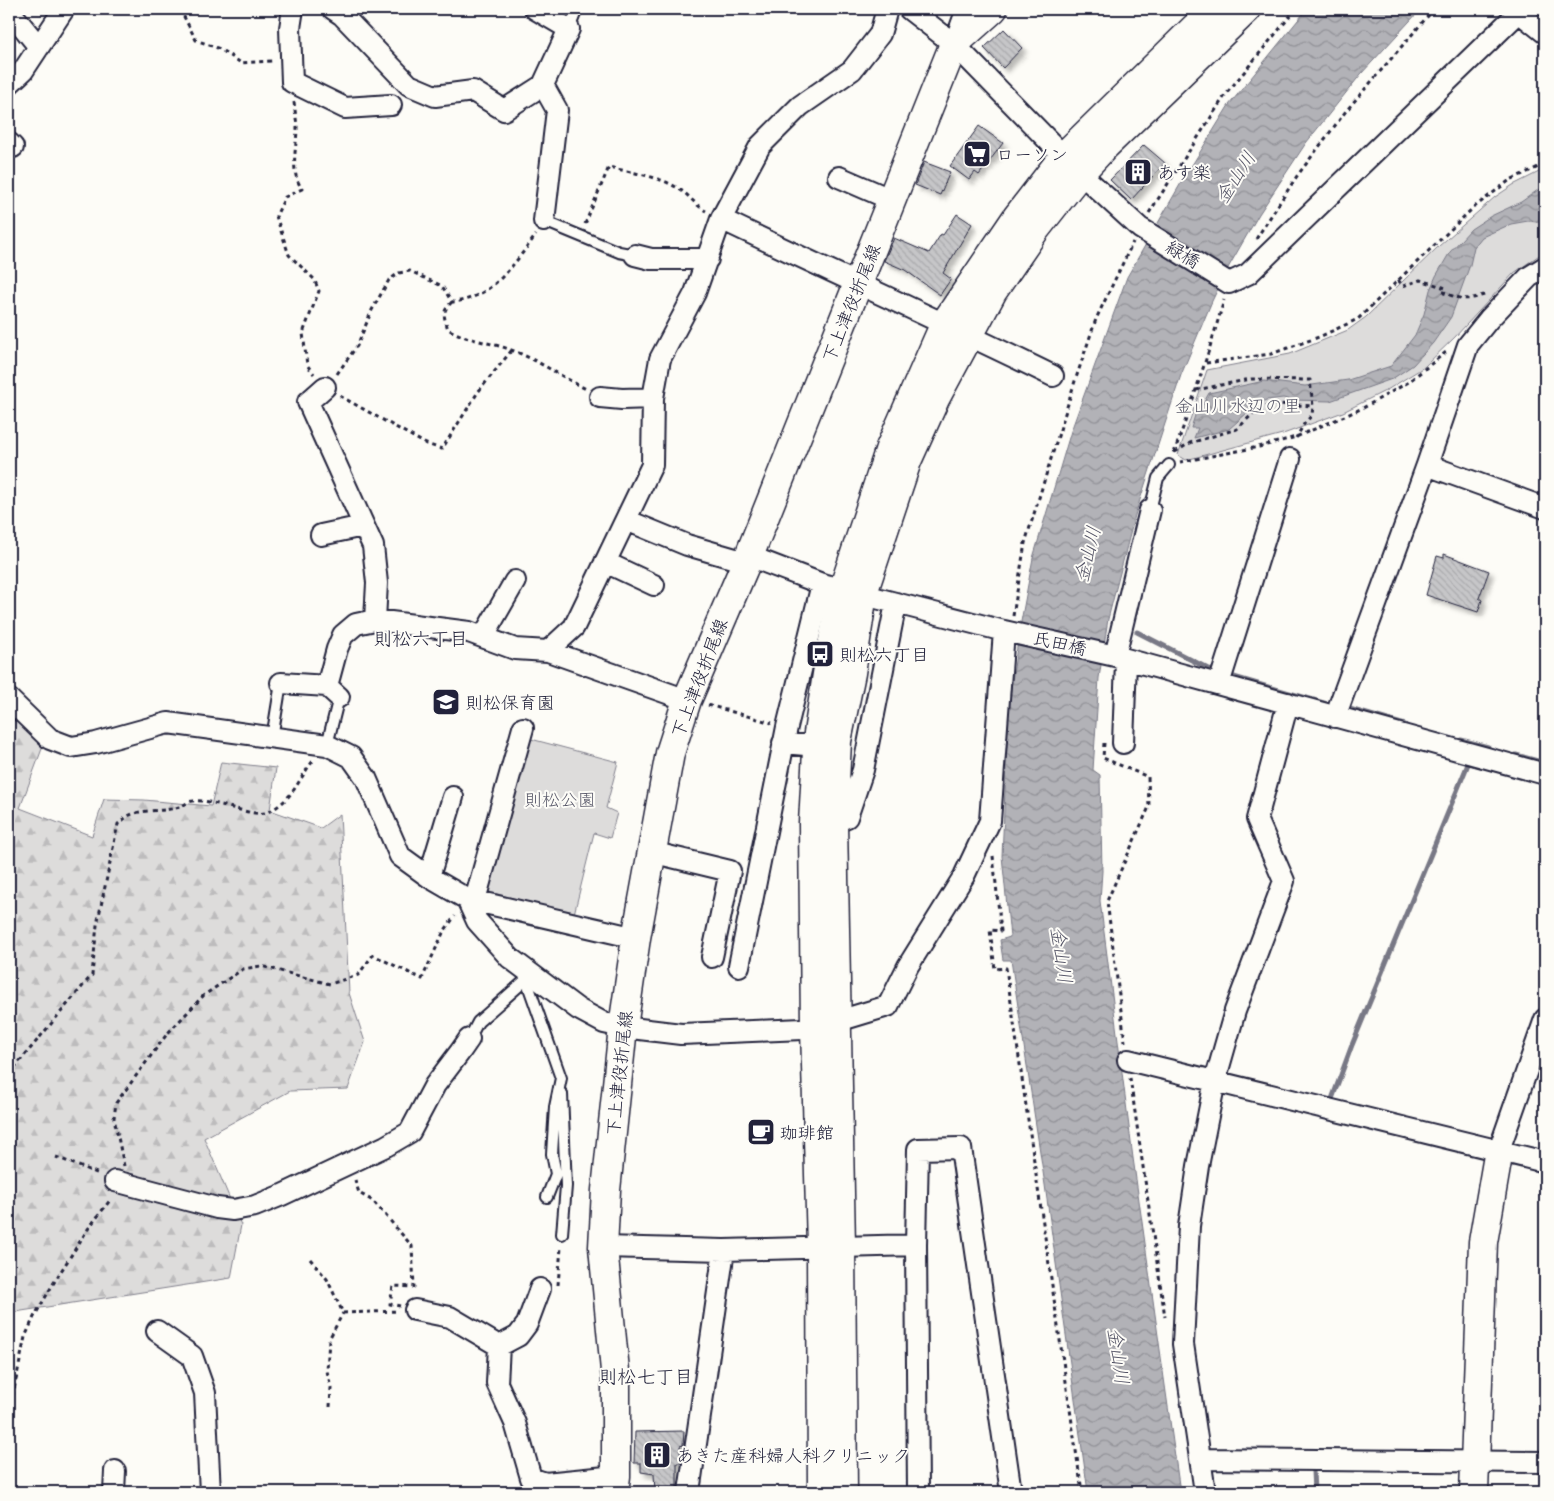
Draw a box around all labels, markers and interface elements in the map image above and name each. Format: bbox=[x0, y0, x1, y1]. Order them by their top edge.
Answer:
supermarket icon: ローソン bbox=[962, 139, 992, 169]
place label: ローソン bbox=[996, 143, 1068, 166]
water label: 金山川 bbox=[1209, 147, 1261, 207]
building icon: あす楽 bbox=[1123, 157, 1153, 187]
place label: あす楽 bbox=[1157, 161, 1211, 184]
street label: 緑橋 bbox=[1162, 235, 1204, 273]
street label: 下上津役折尾線 bbox=[817, 240, 885, 366]
park label: 金山川水辺の里 bbox=[1175, 394, 1301, 417]
water label: 金山川 bbox=[1068, 523, 1106, 585]
street label: 下上津役折尾線 bbox=[666, 615, 732, 741]
district label: 則松六丁目 bbox=[373, 626, 469, 650]
street label: 氏田橋 bbox=[1031, 626, 1089, 660]
bus stop icon: 則松六丁目 bbox=[805, 639, 835, 669]
place label: 則松六丁目 bbox=[839, 643, 929, 666]
school or university icon: 則松保育園 bbox=[431, 687, 461, 717]
place label: 則松保育園 bbox=[465, 691, 555, 714]
park label: 則松公園 bbox=[524, 788, 596, 811]
water label: 金山川 bbox=[1046, 925, 1078, 985]
street label: 下上津役折尾線 bbox=[601, 1009, 637, 1137]
cafe icon: 珈琲館 bbox=[746, 1117, 776, 1147]
place label: 珈琲館 bbox=[780, 1121, 834, 1144]
water label: 金山川 bbox=[1103, 1326, 1135, 1386]
district label: 則松七丁目 bbox=[598, 1364, 694, 1388]
building icon: あきた産科婦人科クリニック bbox=[642, 1440, 672, 1470]
place label: あきた産科婦人科クリニック bbox=[676, 1444, 910, 1467]

